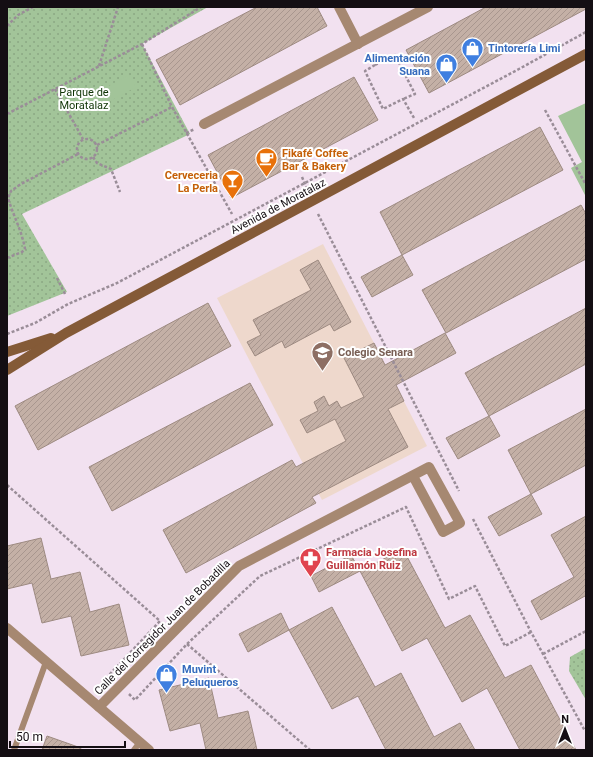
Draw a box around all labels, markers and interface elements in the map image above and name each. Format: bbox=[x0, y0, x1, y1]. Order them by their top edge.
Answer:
shop icon: Tintorería Limi bbox=[459, 35, 485, 68]
place label: Tintorería Limi bbox=[488, 42, 561, 55]
shop icon: Alimentación Suana bbox=[433, 51, 459, 84]
place label: Alimentación Suana bbox=[365, 52, 430, 78]
park label: Parque de Moratalaz bbox=[59, 86, 109, 112]
cafe icon: Fikafé Coffee Bar & Bakery bbox=[254, 146, 280, 179]
place label: Fikafé Coffee Bar & Bakery bbox=[282, 147, 348, 173]
bar icon: Cerveceria La Perla bbox=[220, 168, 246, 201]
place label: Cerveceria La Perla bbox=[165, 169, 218, 195]
street label: Avenida de Moratalaz bbox=[229, 176, 328, 237]
school or university icon: Colegio Senara bbox=[309, 339, 335, 372]
place label: Colegio Senara bbox=[338, 346, 413, 359]
pharmacy icon: Farmacia Josefina Guillamón Ruiz bbox=[298, 545, 324, 578]
place label: Farmacia Josefina Guillamón Ruiz bbox=[326, 546, 417, 572]
street label: Calle del Corregidor Juan de Bobadilla bbox=[92, 557, 233, 698]
shop icon: Muvint Peluqueros bbox=[154, 662, 180, 695]
place label: Muvint Peluqueros bbox=[182, 663, 238, 689]
north arrow bbox=[545, 709, 585, 749]
text: N bbox=[561, 713, 569, 726]
scale bar bbox=[10, 723, 125, 749]
text: 50 m bbox=[16, 730, 43, 744]

